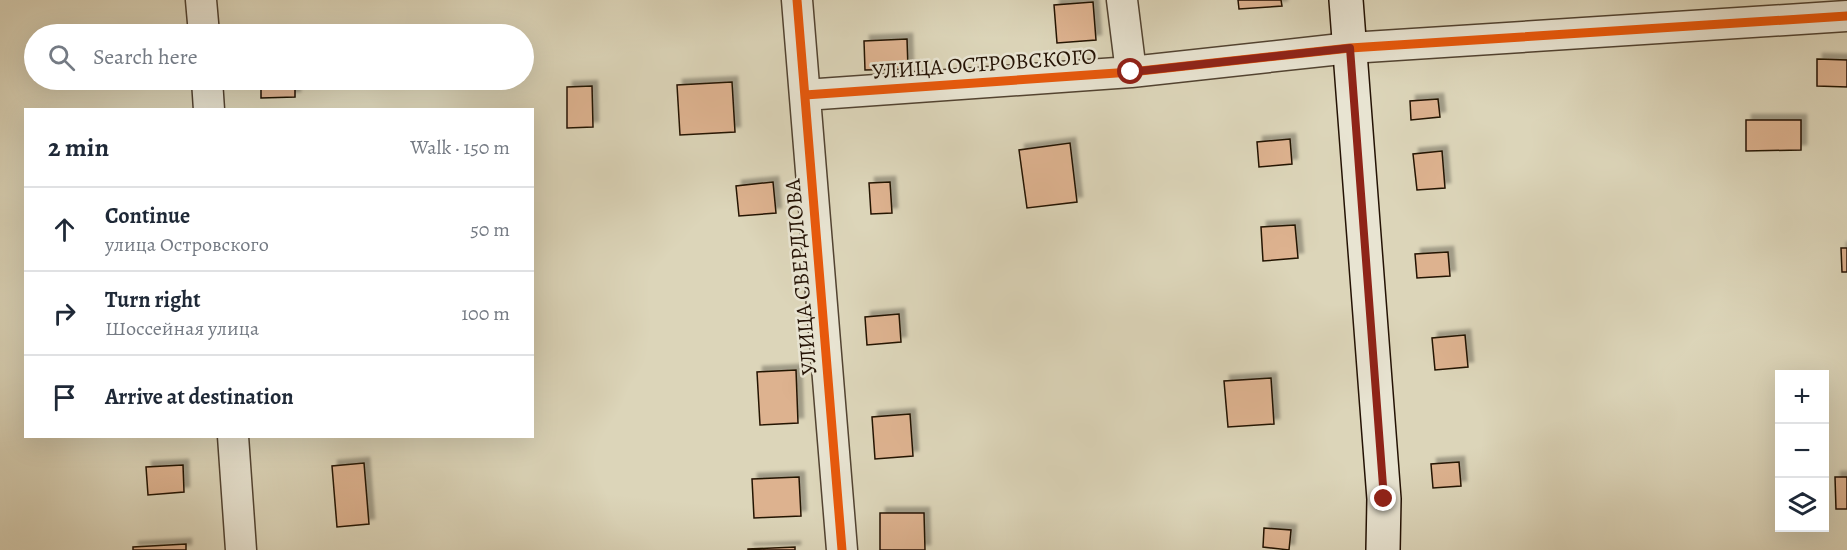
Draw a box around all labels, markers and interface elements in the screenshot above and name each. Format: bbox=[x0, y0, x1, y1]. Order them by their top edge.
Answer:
search box bbox=[24, 24, 534, 90]
icon: search bbox=[45, 41, 78, 74]
street label: УЛИЦА ОСТРОВСКОГО bbox=[871, 41, 1097, 87]
text: Search here bbox=[93, 42, 198, 72]
route start bbox=[1117, 58, 1143, 84]
text: 2 min bbox=[48, 130, 109, 165]
text: Walk · 150 m bbox=[410, 134, 510, 161]
street label: УЛИЦА СВЕРДЛОВА bbox=[777, 176, 825, 376]
text: Continue bbox=[105, 201, 190, 231]
icon: ahead bbox=[48, 213, 81, 246]
text: 50 m bbox=[470, 216, 510, 243]
text: улица Островского bbox=[105, 231, 269, 258]
text: Turn right bbox=[105, 285, 201, 315]
icon: right bbox=[48, 297, 81, 330]
text: 100 m bbox=[461, 300, 510, 327]
text: Шоссейная улица bbox=[105, 315, 259, 342]
map controls bbox=[1775, 370, 1829, 532]
button: + bbox=[1775, 370, 1829, 424]
icon: arrive bbox=[48, 381, 81, 414]
text: Arrive at destination bbox=[105, 382, 294, 412]
button: − bbox=[1775, 424, 1829, 478]
button: layers bbox=[1775, 478, 1829, 532]
route end bbox=[1370, 485, 1396, 511]

